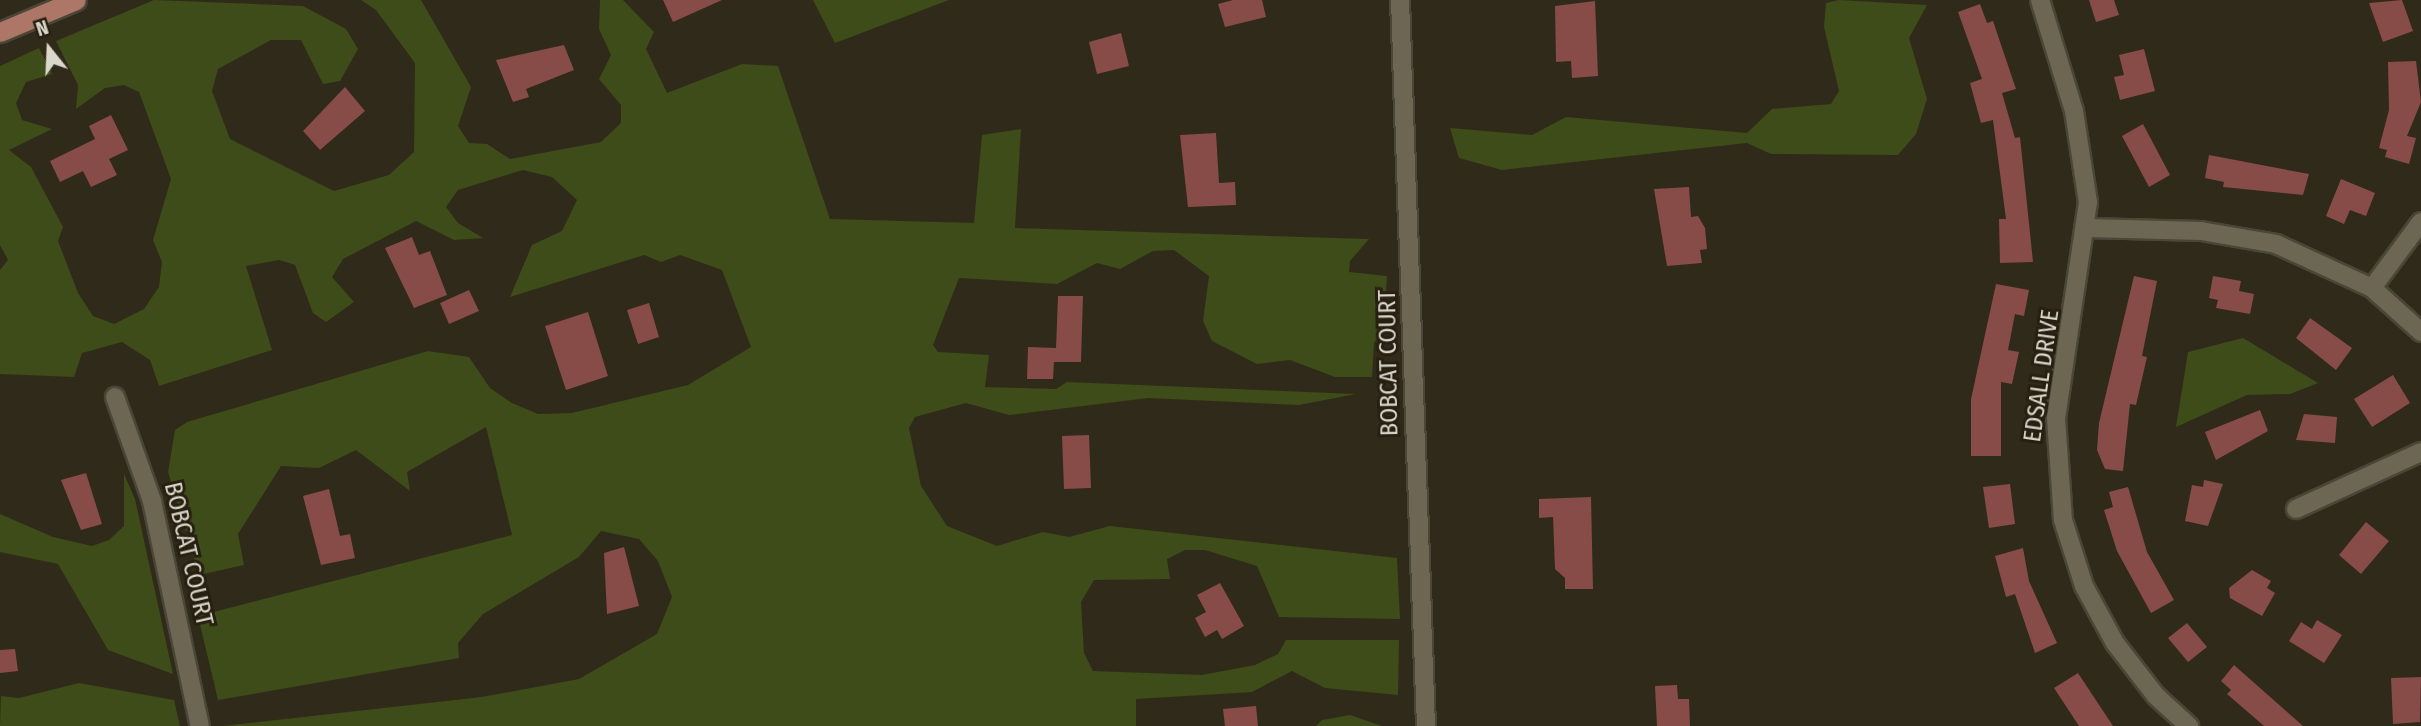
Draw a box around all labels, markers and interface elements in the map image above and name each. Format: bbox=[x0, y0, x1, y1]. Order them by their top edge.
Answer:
north arrow bbox=[14, 14, 84, 84]
text: N bbox=[33, 16, 51, 41]
street label: BOBCAT COURT bbox=[1373, 290, 1405, 436]
street label: EDSALL DRIVE bbox=[2018, 308, 2066, 444]
street label: BOBCAT COURT bbox=[158, 479, 218, 629]

